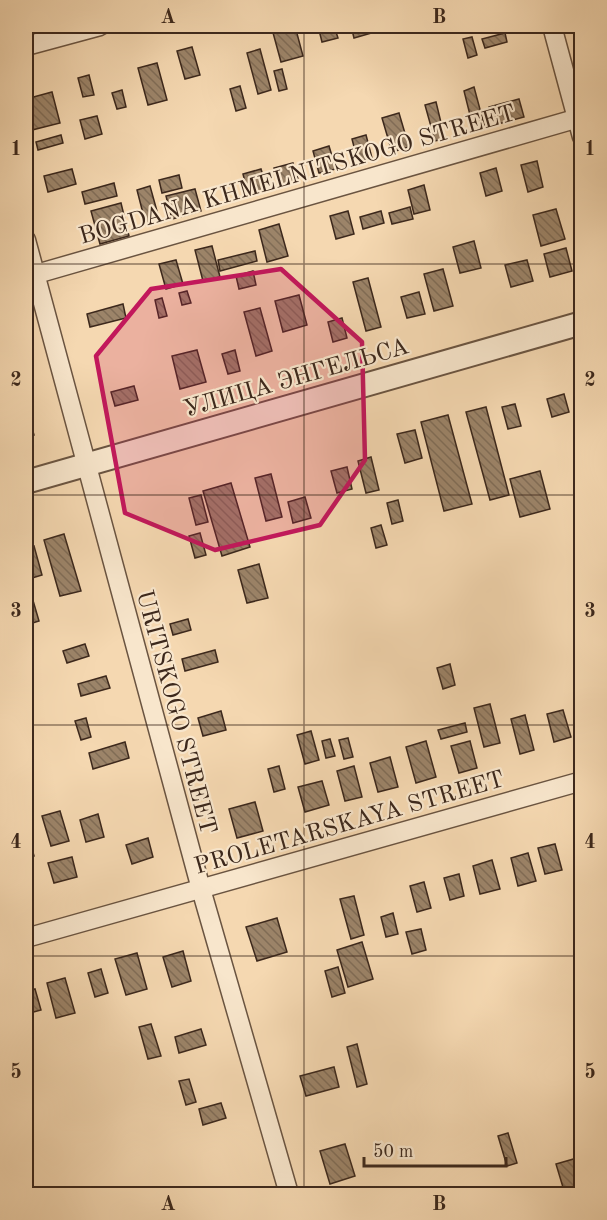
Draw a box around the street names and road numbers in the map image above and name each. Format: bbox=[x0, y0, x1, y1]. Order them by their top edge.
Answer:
street label: BOGDANA KHMELNITSKOGO STREET bbox=[77, 102, 519, 250]
street label: УЛИЦА ЭНГЕЛЬСА bbox=[181, 335, 412, 423]
street label: URITSKOGO STREET bbox=[131, 588, 219, 837]
street label: PROLETARSKAYA STREET bbox=[192, 768, 507, 880]

